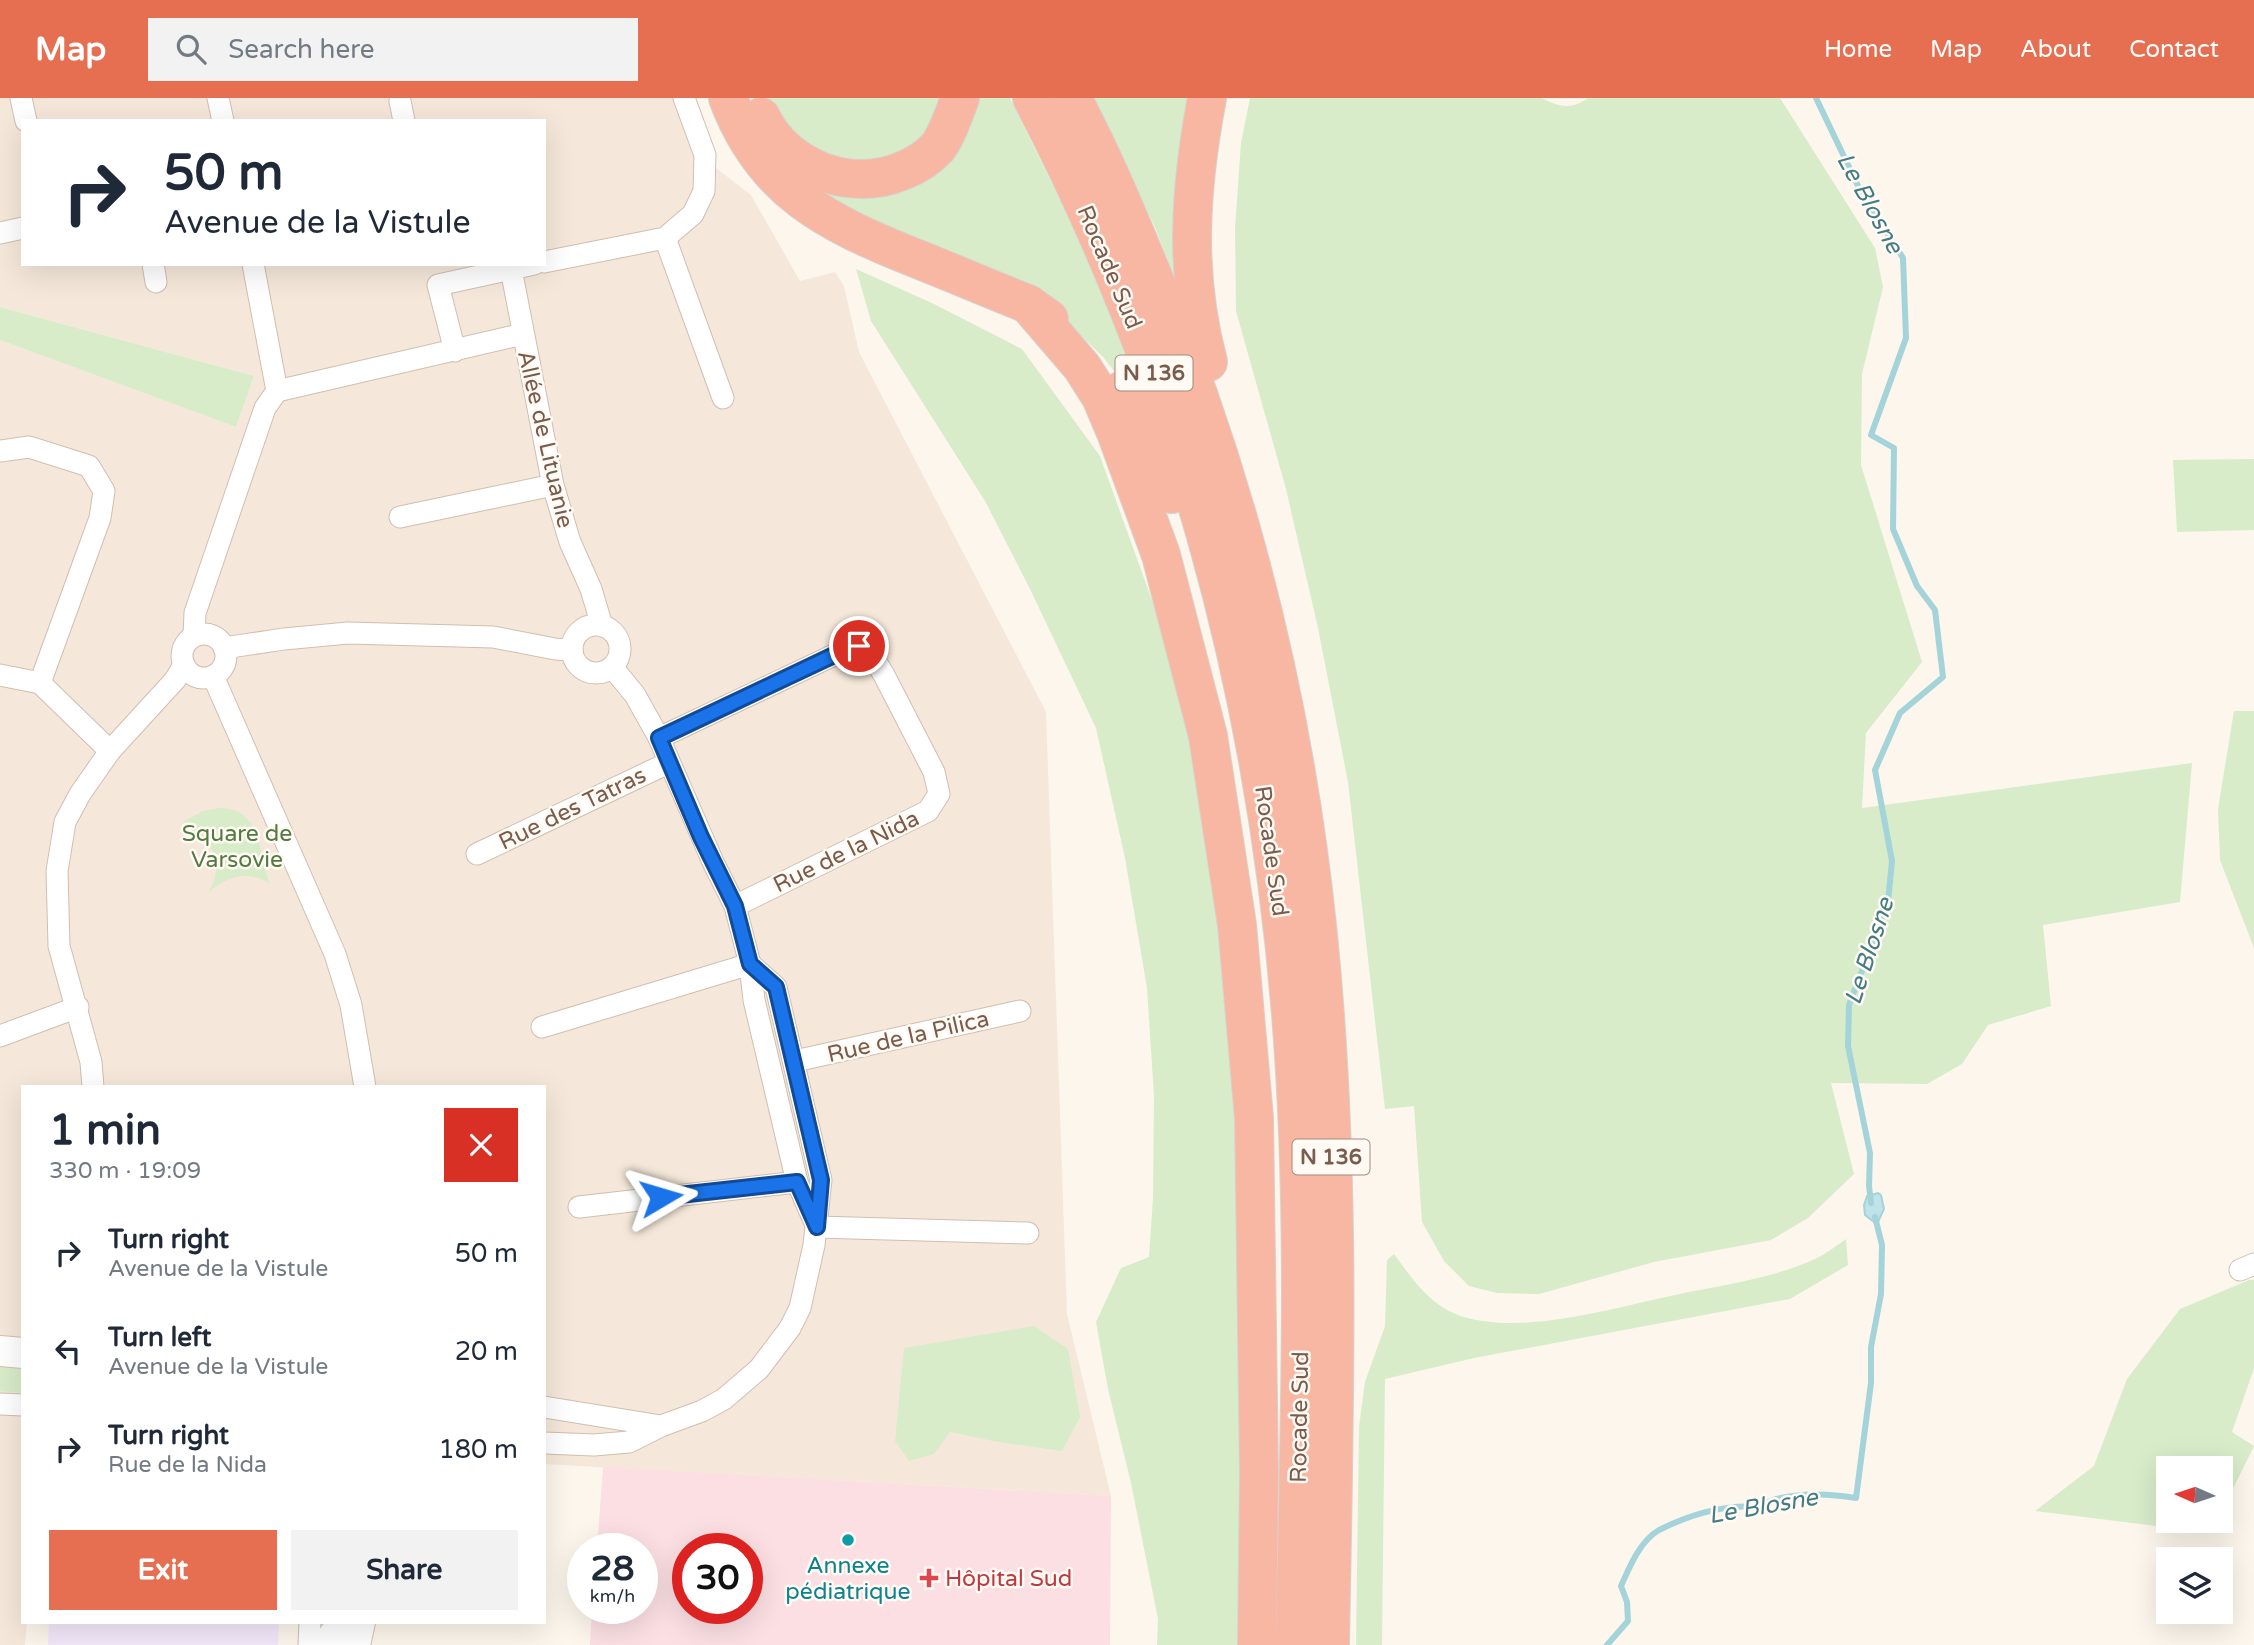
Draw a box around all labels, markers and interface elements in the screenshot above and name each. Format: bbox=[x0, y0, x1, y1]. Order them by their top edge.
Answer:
search box bbox=[148, 18, 638, 81]
text: Map bbox=[35, 30, 106, 69]
icon: search bbox=[172, 30, 210, 68]
text: Search here bbox=[228, 34, 374, 65]
text: Home bbox=[1824, 35, 1892, 64]
text: Map bbox=[1930, 35, 1982, 64]
text: About bbox=[2020, 35, 2091, 64]
text: Contact bbox=[2129, 35, 2219, 64]
text: 50 m bbox=[164, 144, 283, 203]
icon: right bbox=[49, 147, 140, 238]
water label: Le Blosne bbox=[1830, 148, 1910, 260]
street label: Rocade Sud bbox=[1070, 201, 1148, 333]
text: Avenue de la Vistule bbox=[164, 204, 471, 242]
street label: Allée de Lituanie bbox=[511, 348, 579, 531]
road number: N 136 bbox=[1116, 356, 1192, 390]
pin bbox=[829, 616, 889, 676]
icon: arrive bbox=[840, 627, 878, 665]
street label: Rue des Tatras bbox=[494, 761, 651, 857]
street label: Rocade Sud bbox=[1248, 784, 1294, 918]
street label: Rue de la Nida bbox=[769, 804, 924, 899]
park label: Square de Varsovie bbox=[182, 820, 292, 874]
water label: Le Blosne bbox=[1839, 893, 1901, 1008]
street label: Rue de la Pilica bbox=[825, 1005, 992, 1069]
text: 1 min bbox=[49, 1105, 161, 1156]
button: close bbox=[444, 1108, 518, 1182]
road number: N 136 bbox=[1292, 1140, 1370, 1174]
text: 330 m · 19:09 bbox=[49, 1157, 201, 1185]
position arrow bbox=[624, 1160, 698, 1234]
text: Turn right bbox=[108, 1224, 229, 1255]
icon: right bbox=[49, 1234, 87, 1272]
text: 50 m bbox=[455, 1238, 518, 1269]
text: Avenue de la Vistule bbox=[108, 1255, 328, 1283]
text: Turn left bbox=[108, 1322, 211, 1353]
icon: left bbox=[49, 1332, 87, 1370]
text: 20 m bbox=[455, 1336, 518, 1367]
street label: Rocade Sud bbox=[1285, 1351, 1315, 1483]
text: Avenue de la Vistule bbox=[108, 1353, 328, 1381]
text: Turn right bbox=[108, 1420, 229, 1451]
icon: right bbox=[49, 1430, 87, 1468]
text: 180 m bbox=[438, 1434, 518, 1465]
text: Rue de la Nida bbox=[108, 1451, 267, 1479]
north arrow bbox=[2156, 1456, 2233, 1533]
map controls bbox=[2156, 1456, 2233, 1624]
water label: Le Blosne bbox=[1706, 1482, 1821, 1530]
button: Exit bbox=[49, 1530, 277, 1610]
button: Share bbox=[291, 1530, 518, 1610]
marker: Annexe pédiatrique bbox=[840, 1532, 856, 1548]
speed limit sign: 30 bbox=[672, 1533, 763, 1624]
button: layers bbox=[2156, 1547, 2233, 1624]
text: 28 bbox=[591, 1548, 634, 1590]
place label: Annexe pédiatrique bbox=[785, 1552, 911, 1606]
place label: Hôpital Sud bbox=[945, 1565, 1072, 1593]
marker: Hôpital Sud bbox=[919, 1568, 939, 1588]
text: km/h bbox=[590, 1585, 635, 1607]

